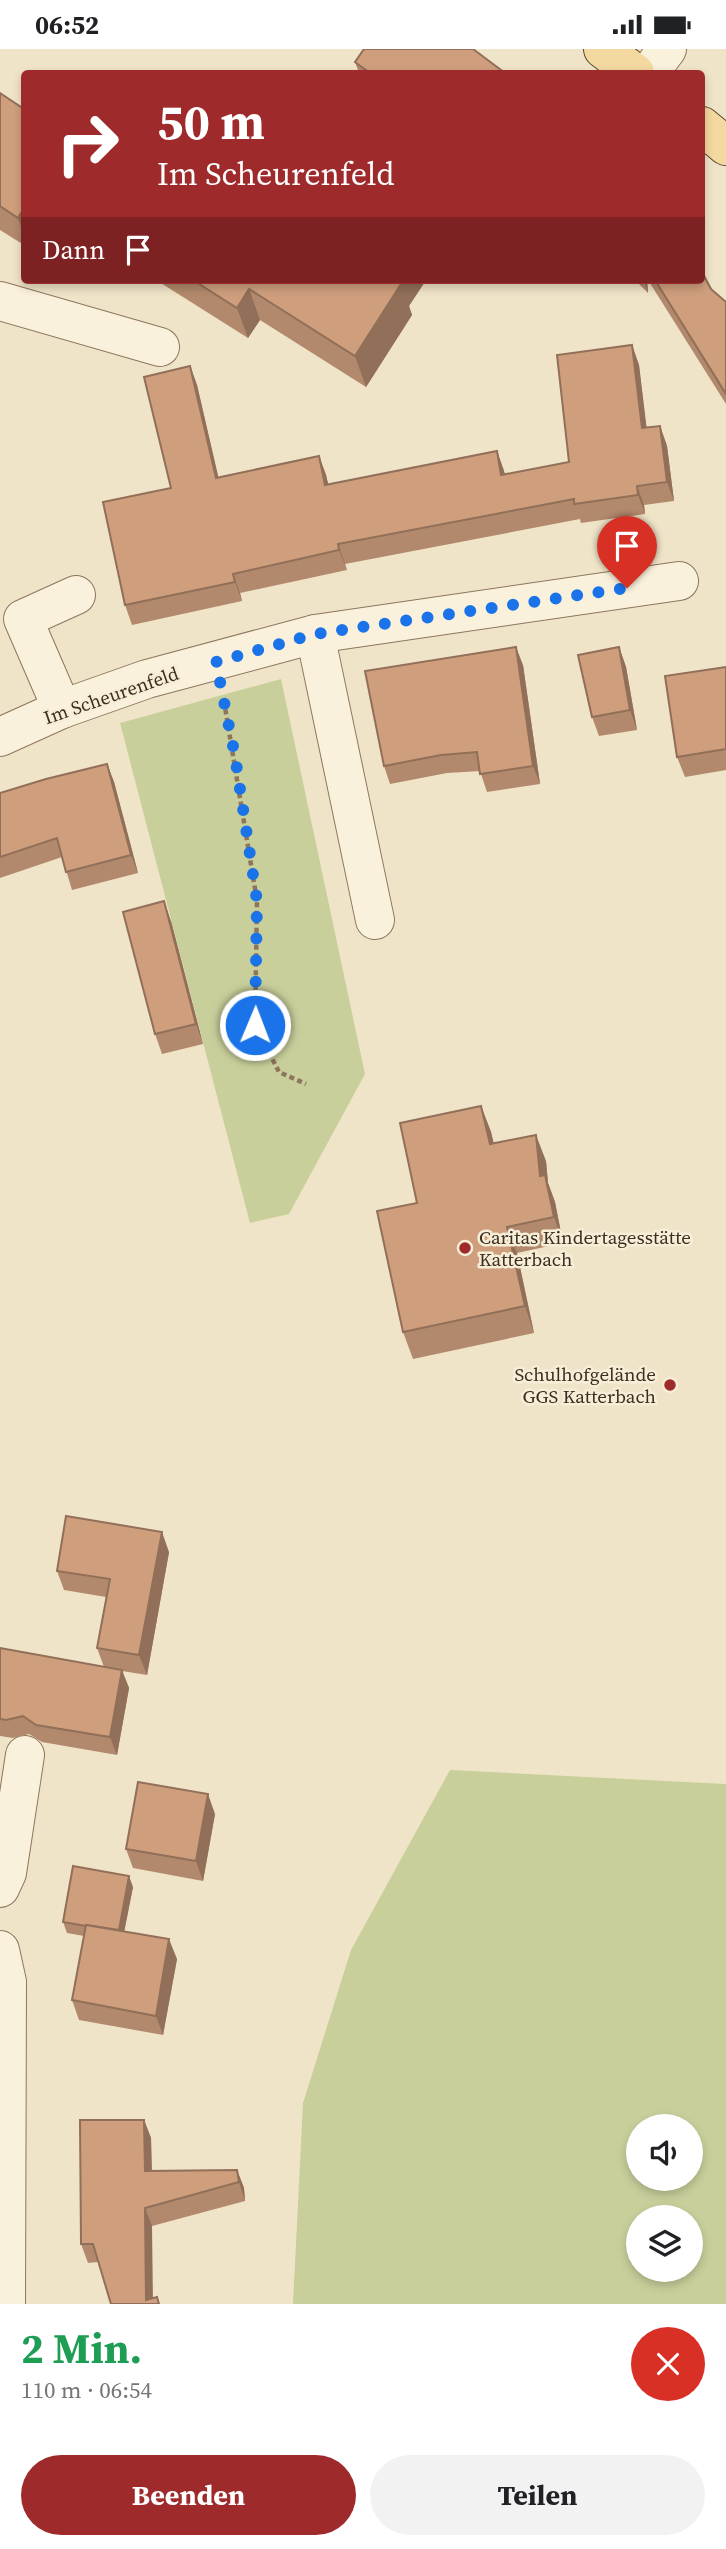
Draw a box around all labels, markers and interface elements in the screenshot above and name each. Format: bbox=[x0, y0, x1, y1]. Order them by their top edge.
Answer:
text: 06:52 bbox=[35, 7, 99, 43]
text: 50 m bbox=[157, 88, 265, 155]
icon: right bbox=[42, 98, 133, 189]
text: Im Scheurenfeld bbox=[157, 152, 394, 196]
icon: arrive bbox=[119, 231, 157, 269]
text: Dann bbox=[42, 232, 105, 268]
pin bbox=[597, 516, 657, 588]
icon: arrive bbox=[608, 527, 646, 565]
street label: Im Scheurenfeld bbox=[40, 660, 182, 730]
position arrow bbox=[218, 988, 292, 1062]
place label: Caritas Kindertagesstätte Katterbach bbox=[479, 1224, 691, 1272]
marker: Caritas Kindertagesstätte Katterbach bbox=[457, 1240, 473, 1256]
place label: Schulhofgelände GGS Katterbach bbox=[514, 1361, 656, 1409]
marker: Schulhofgelände GGS Katterbach bbox=[662, 1377, 678, 1393]
map controls bbox=[626, 2114, 703, 2282]
button: sound bbox=[626, 2114, 703, 2191]
button: layers bbox=[626, 2205, 703, 2282]
text: 2 Min. bbox=[21, 2319, 142, 2377]
button: close bbox=[631, 2327, 705, 2401]
text: 110 m · 06:54 bbox=[21, 2374, 152, 2406]
button: Beenden bbox=[21, 2455, 356, 2535]
button: Teilen bbox=[370, 2455, 705, 2535]

